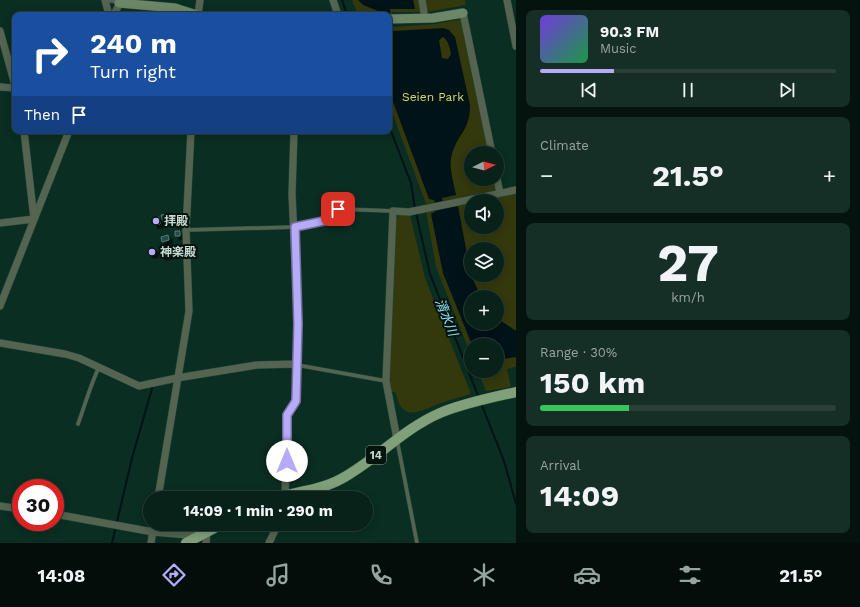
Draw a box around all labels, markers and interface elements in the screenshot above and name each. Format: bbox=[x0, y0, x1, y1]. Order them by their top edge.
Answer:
text: 90.3 FM bbox=[600, 23, 659, 41]
text: 240 m bbox=[90, 27, 177, 60]
icon: right bbox=[24, 28, 76, 80]
text: Music bbox=[600, 41, 637, 56]
text: Turn right bbox=[90, 61, 176, 82]
icon: previous bbox=[578, 79, 600, 101]
icon: pause bbox=[677, 79, 699, 101]
icon: next bbox=[776, 79, 798, 101]
park label: Seien Park bbox=[402, 90, 464, 104]
icon: arrive bbox=[68, 104, 90, 126]
text: Then bbox=[24, 106, 60, 124]
text: Climate bbox=[540, 138, 589, 153]
north arrow bbox=[464, 146, 504, 186]
map controls bbox=[464, 146, 504, 378]
text: 21.5° bbox=[652, 158, 724, 193]
text: − bbox=[540, 163, 553, 188]
text: + bbox=[823, 163, 836, 188]
pin bbox=[321, 192, 355, 226]
button: sound bbox=[464, 194, 504, 234]
icon: arrive bbox=[327, 198, 349, 220]
place label: 拝殿 bbox=[164, 214, 188, 228]
marker: 拝殿 bbox=[151, 216, 161, 226]
text: 27 bbox=[657, 233, 719, 294]
button: layers bbox=[464, 242, 504, 282]
place label: 神楽殿 bbox=[160, 245, 196, 259]
marker: 神楽殿 bbox=[147, 247, 157, 257]
button: + bbox=[464, 290, 504, 330]
text: km/h bbox=[671, 290, 705, 305]
water label: 清水川 bbox=[432, 296, 462, 340]
button: − bbox=[464, 338, 504, 378]
text: Range · 30% bbox=[540, 345, 617, 360]
text: 150 km bbox=[540, 365, 645, 400]
position arrow bbox=[266, 440, 308, 482]
road number: 14 bbox=[366, 446, 386, 464]
text: Arrival bbox=[540, 458, 581, 473]
text: 14:09 bbox=[540, 478, 619, 513]
speed limit sign: 30 bbox=[12, 479, 64, 531]
text: 14:09 · 1 min · 290 m bbox=[183, 502, 333, 520]
icon: directions bbox=[160, 561, 188, 589]
icon: music bbox=[264, 561, 292, 589]
icon: phone bbox=[367, 561, 395, 589]
icon: climate bbox=[470, 561, 498, 589]
icon: car bbox=[573, 561, 601, 589]
icon: filters bbox=[676, 561, 704, 589]
text: 14:08 bbox=[38, 565, 85, 586]
text: 21.5° bbox=[779, 565, 822, 586]

